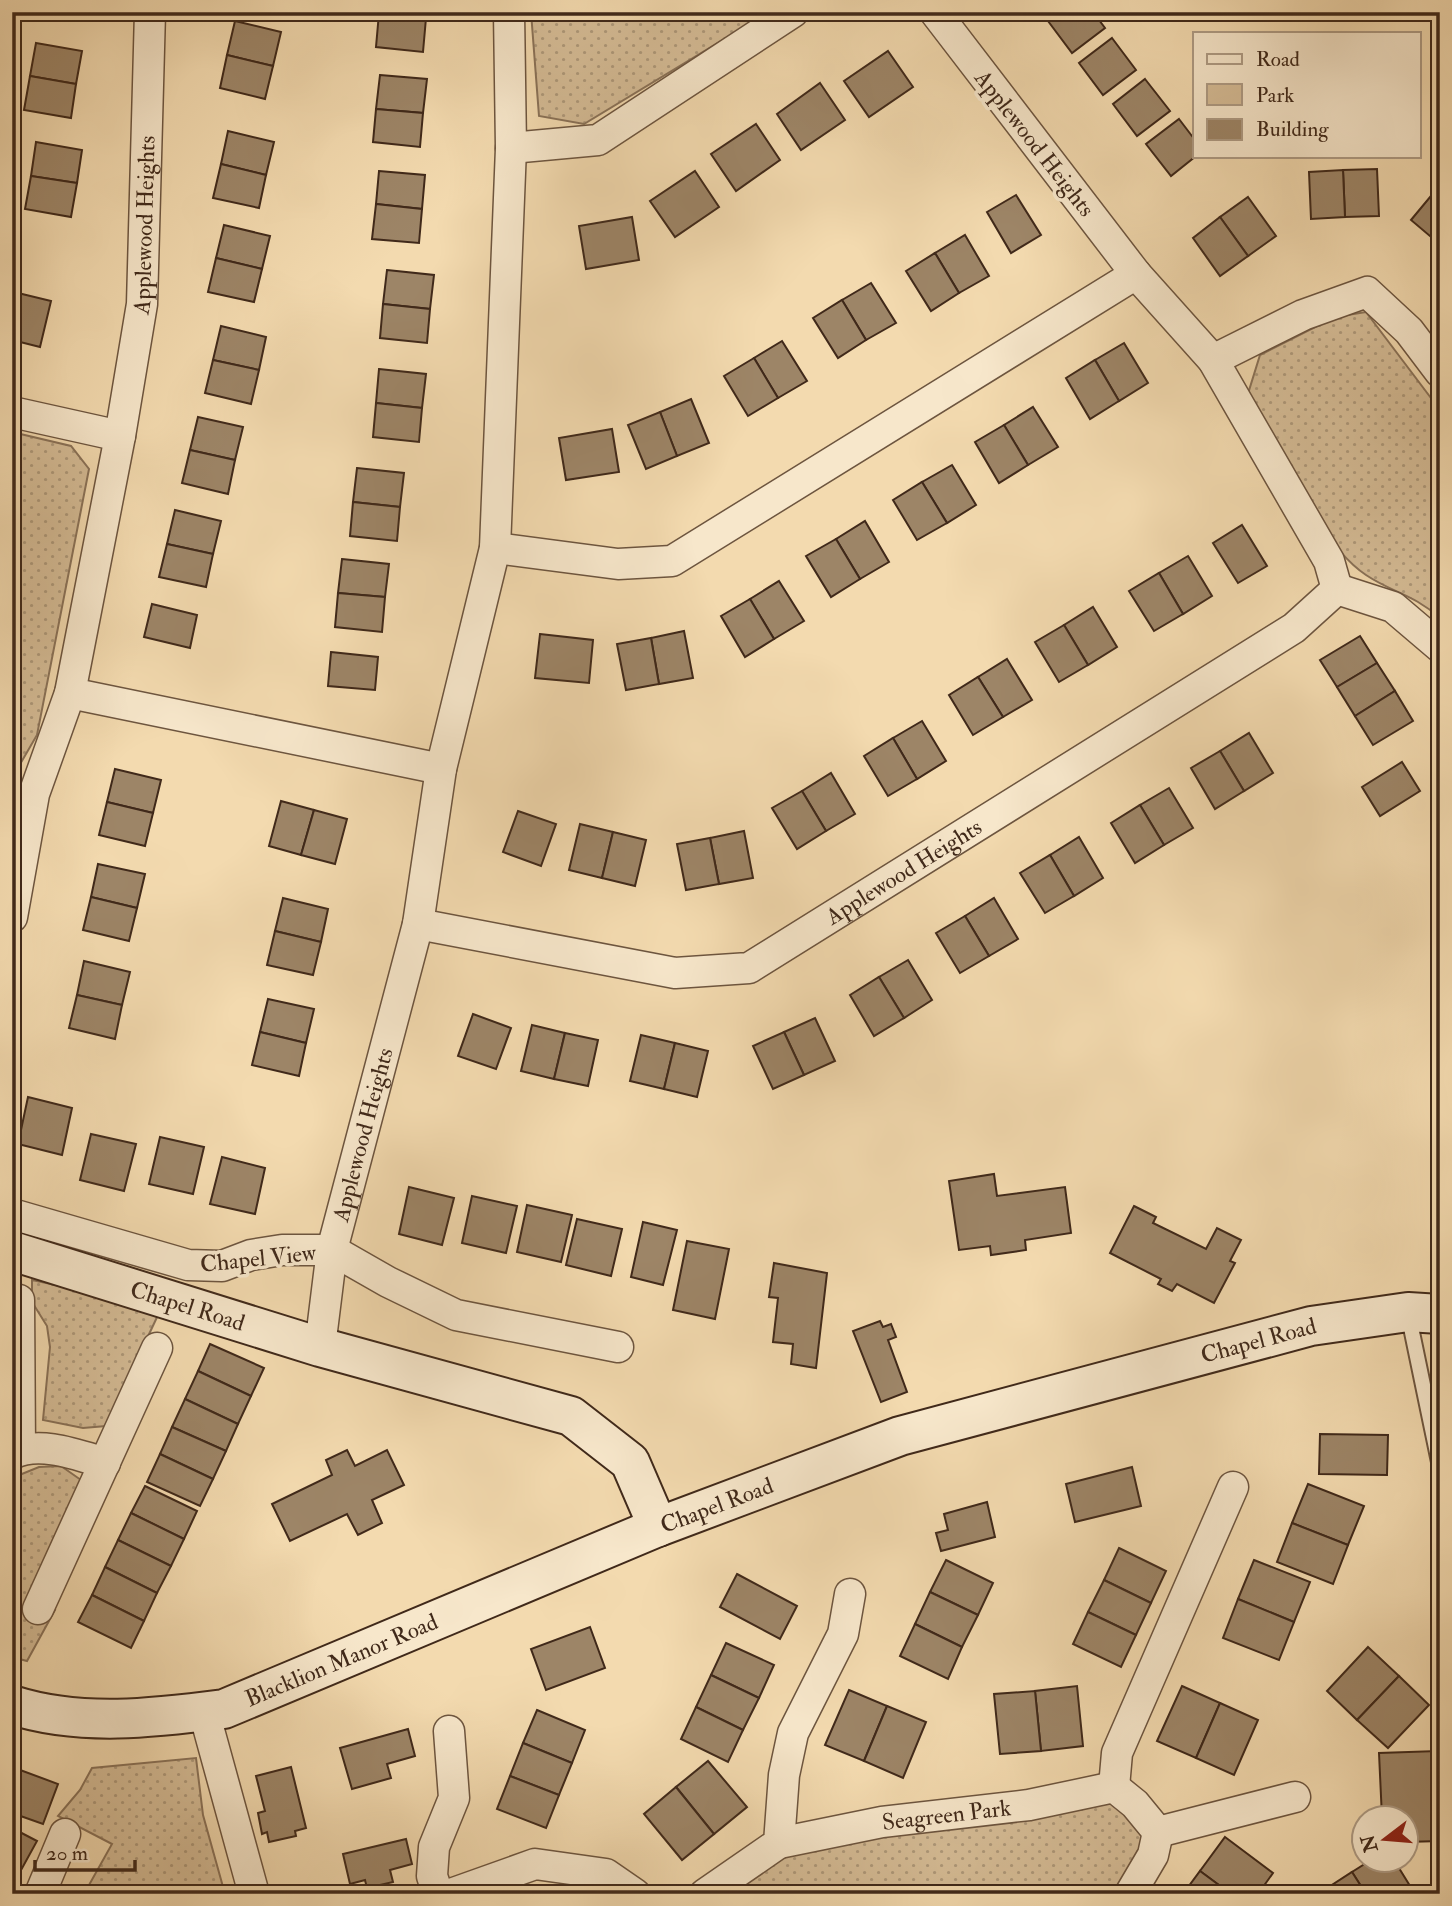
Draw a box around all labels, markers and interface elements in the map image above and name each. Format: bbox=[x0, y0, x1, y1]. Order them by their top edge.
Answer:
legend bbox=[1193, 32, 1420, 158]
text: Road bbox=[1256, 46, 1301, 73]
street label: Applewood Heights bbox=[967, 63, 1101, 223]
text: Park bbox=[1256, 82, 1294, 109]
text: Building bbox=[1256, 116, 1329, 143]
street label: Applewood Heights bbox=[126, 135, 162, 317]
street label: Applewood Heights bbox=[820, 812, 987, 932]
street label: Applewood Heights bbox=[326, 1045, 400, 1226]
street label: Chapel View bbox=[199, 1238, 318, 1280]
street label: Chapel Road bbox=[127, 1275, 248, 1338]
street label: Chapel Road bbox=[1198, 1311, 1320, 1370]
street label: Chapel Road bbox=[656, 1471, 777, 1540]
street label: Blacklion Manor Road bbox=[241, 1607, 442, 1714]
street label: Seagreen Park bbox=[880, 1793, 1013, 1837]
north arrow bbox=[1350, 1804, 1420, 1874]
scale bar bbox=[35, 1829, 135, 1873]
text: N bbox=[1355, 1831, 1384, 1856]
text: 20 m bbox=[46, 1840, 88, 1867]

